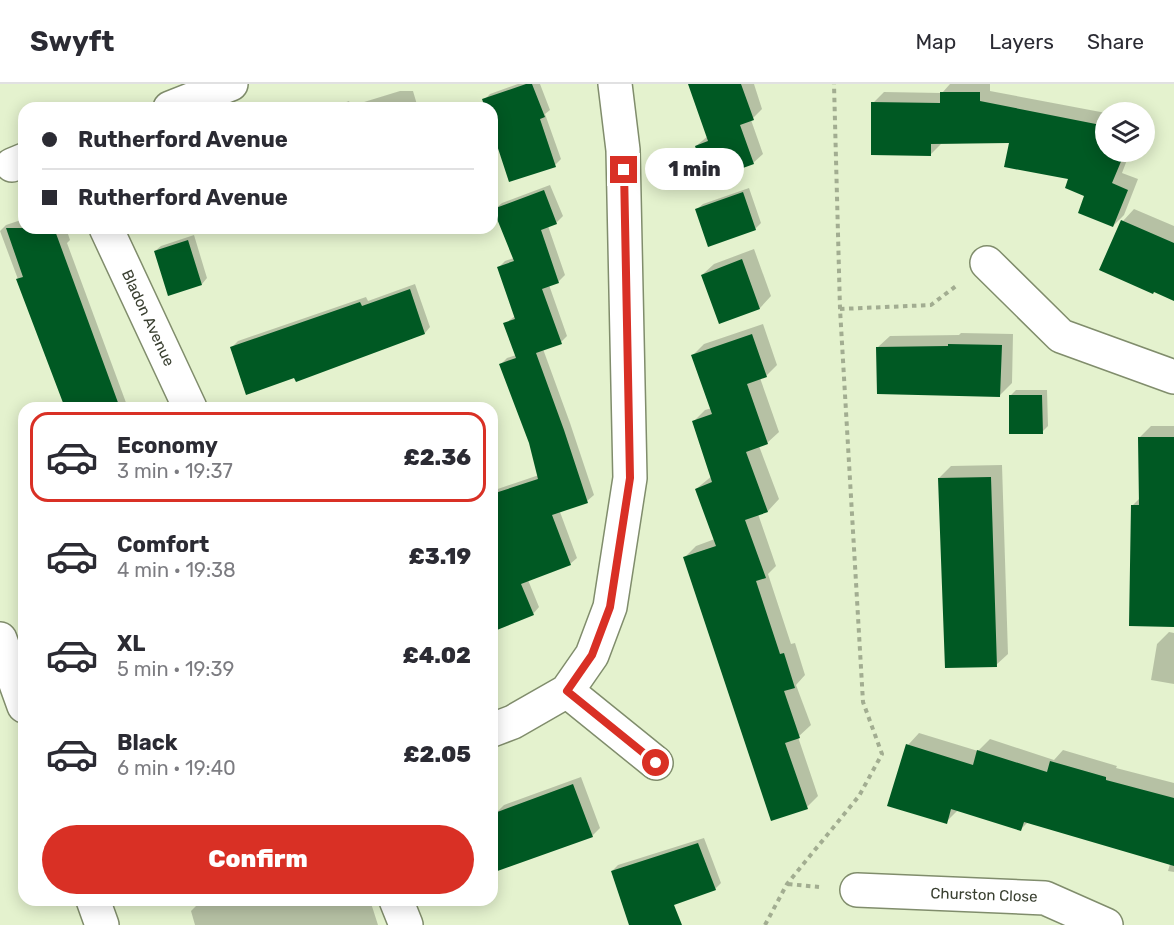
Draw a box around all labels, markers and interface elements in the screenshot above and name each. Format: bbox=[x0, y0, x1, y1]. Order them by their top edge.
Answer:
text: Swyft bbox=[30, 25, 114, 58]
text: Map bbox=[915, 29, 956, 54]
text: Layers bbox=[989, 29, 1054, 54]
text: Share bbox=[1087, 29, 1144, 54]
map controls bbox=[1095, 102, 1155, 162]
button: layers bbox=[1095, 102, 1155, 162]
text: Rutherford Avenue bbox=[78, 126, 288, 153]
callout: 1 min bbox=[645, 149, 744, 191]
route end bbox=[610, 156, 637, 183]
text: 1 min bbox=[668, 157, 721, 181]
text: Rutherford Avenue bbox=[78, 184, 288, 211]
street label: Bladon Avenue bbox=[118, 267, 178, 369]
icon: car bbox=[45, 430, 99, 484]
text: Economy bbox=[117, 432, 218, 459]
text: £2.36 bbox=[403, 444, 471, 471]
text: 3 min · 19:37 bbox=[117, 459, 233, 483]
icon: car bbox=[45, 529, 99, 583]
text: Comfort bbox=[117, 531, 209, 558]
text: £3.19 bbox=[408, 543, 471, 570]
text: 4 min · 19:38 bbox=[117, 558, 236, 582]
icon: car bbox=[45, 628, 99, 682]
text: XL bbox=[117, 630, 145, 657]
text: £4.02 bbox=[402, 642, 471, 669]
text: 5 min · 19:39 bbox=[117, 657, 234, 681]
icon: car bbox=[45, 727, 99, 781]
text: Black bbox=[117, 729, 178, 756]
text: £2.05 bbox=[403, 741, 471, 768]
route start bbox=[642, 749, 669, 776]
text: 6 min · 19:40 bbox=[117, 756, 236, 780]
button: Confirm bbox=[42, 825, 474, 894]
street label: Churston Close bbox=[930, 884, 1038, 906]

